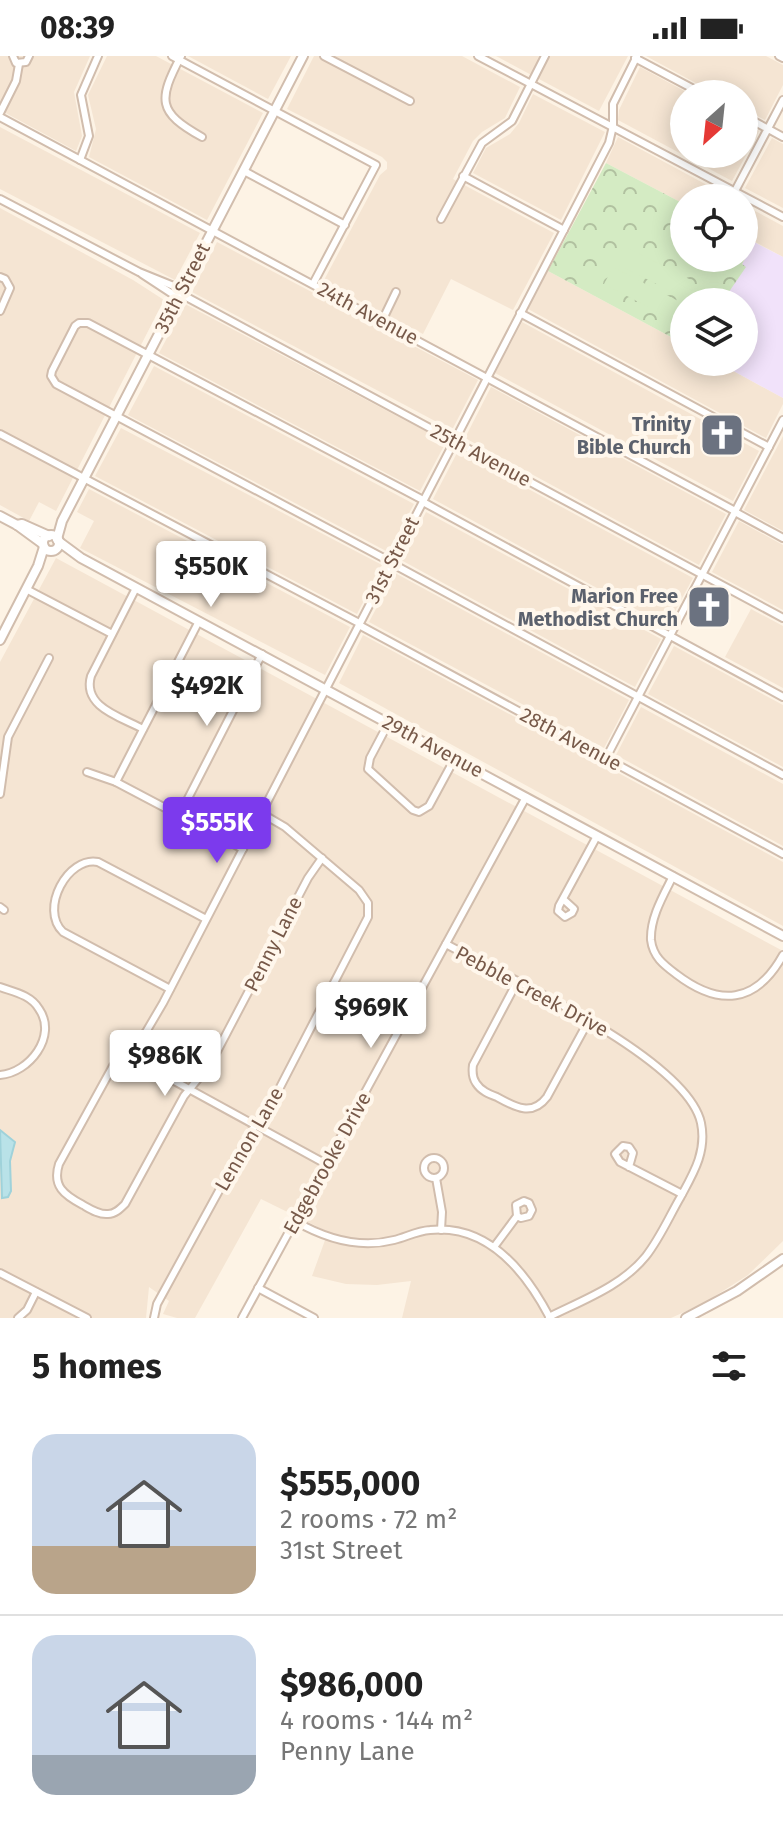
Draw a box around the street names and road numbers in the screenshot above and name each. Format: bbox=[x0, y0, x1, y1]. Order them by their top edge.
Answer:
street label: 35th Street bbox=[149, 238, 215, 337]
street label: 24th Avenue bbox=[314, 276, 422, 350]
street label: 25th Avenue bbox=[427, 418, 535, 492]
street label: 31st Street bbox=[360, 512, 424, 607]
street label: 28th Avenue bbox=[516, 702, 626, 776]
street label: 29th Avenue bbox=[378, 709, 488, 783]
street label: Penny Lane bbox=[239, 892, 307, 996]
street label: Pebble Creek Drive bbox=[451, 941, 613, 1041]
street label: Lennon Lane bbox=[210, 1083, 288, 1195]
street label: Edgebrooke Drive bbox=[278, 1088, 376, 1238]

